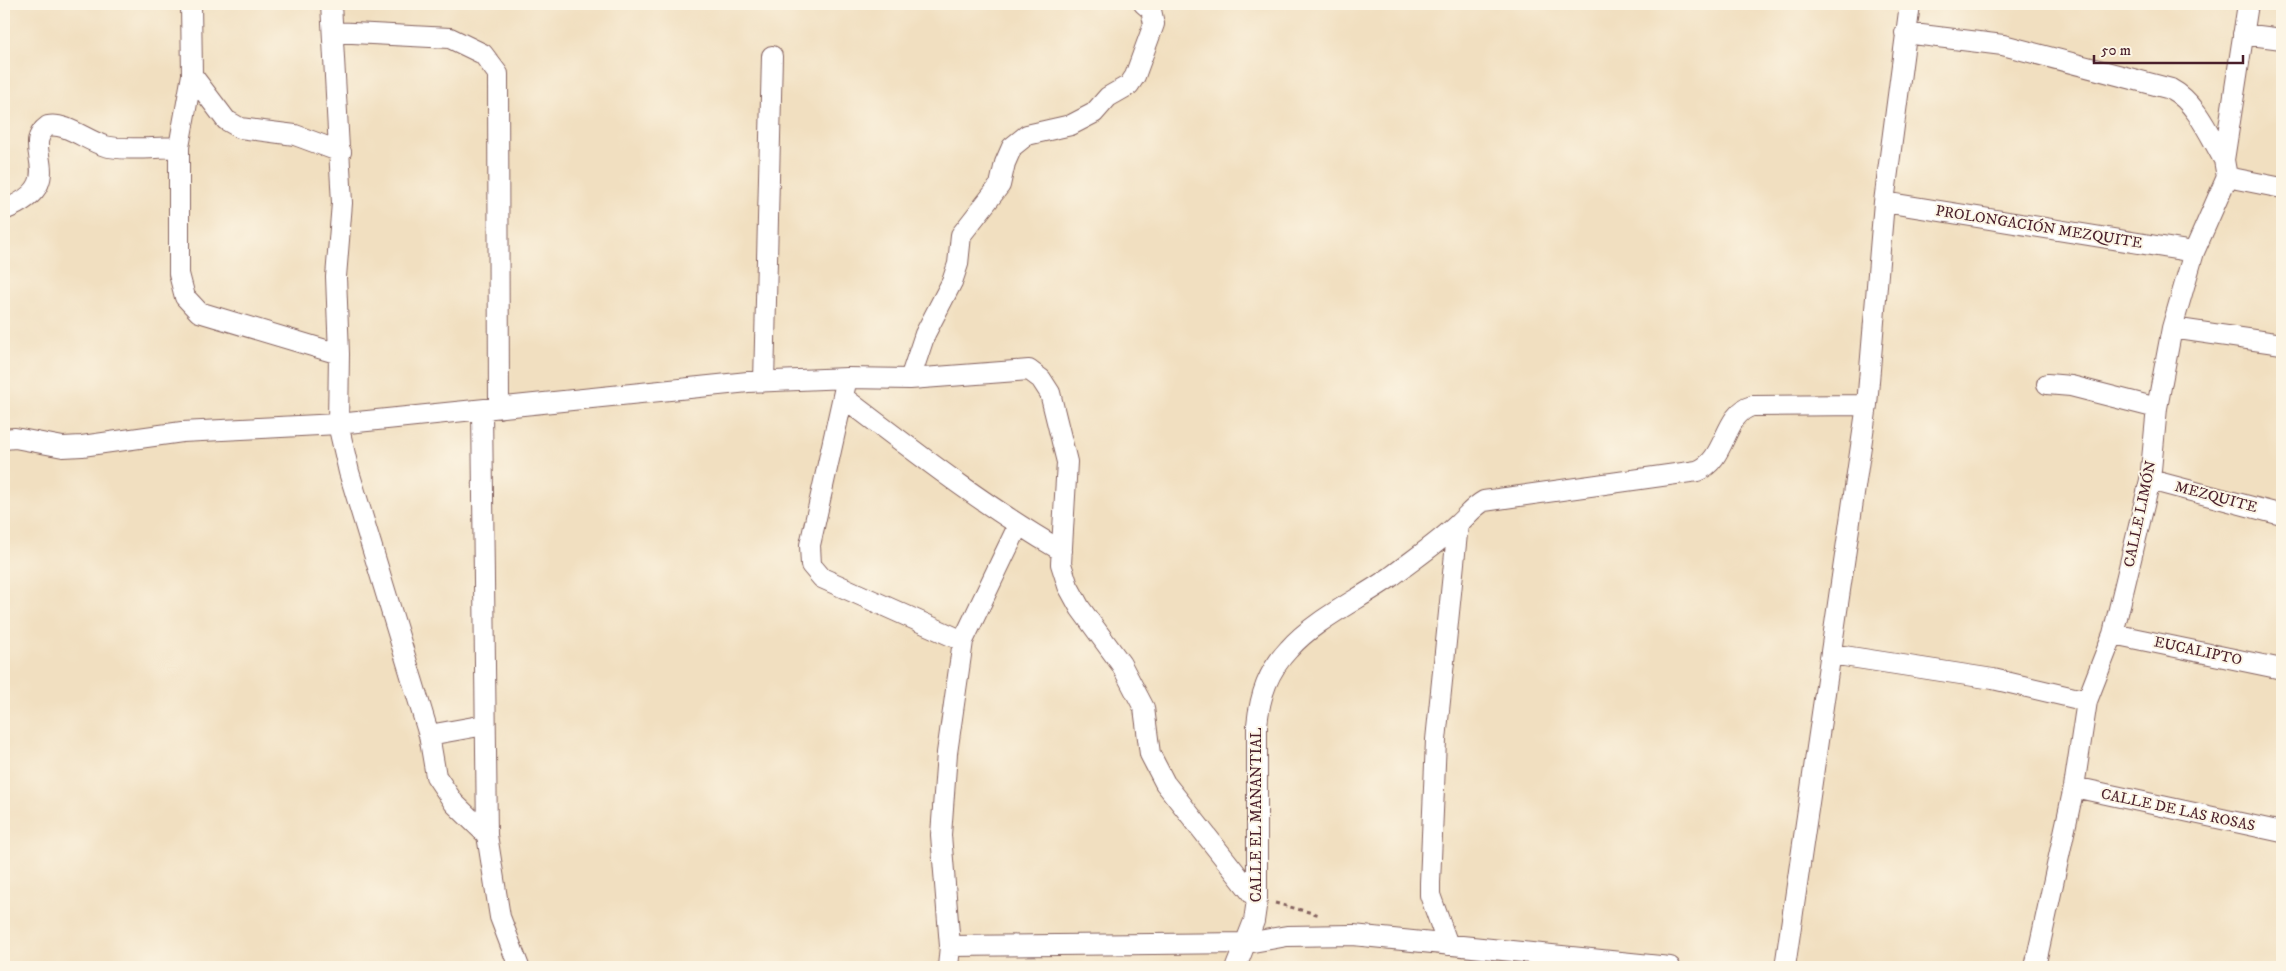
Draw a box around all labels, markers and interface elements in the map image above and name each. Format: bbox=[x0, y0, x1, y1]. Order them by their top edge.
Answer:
scale bar bbox=[2094, 32, 2242, 64]
text: 50 m bbox=[2101, 41, 2131, 60]
street label: PROLONGACIÓN MEZQUITE bbox=[1934, 201, 2144, 253]
street label: CALLE LIMÓN bbox=[2119, 459, 2161, 569]
street label: MEZQUITE bbox=[2173, 477, 2260, 517]
street label: EUCALIPTO bbox=[2152, 632, 2244, 670]
street label: CALLE EL MANANTIAL bbox=[1247, 727, 1266, 902]
street label: CALLE DE LAS ROSAS bbox=[2099, 784, 2257, 836]

